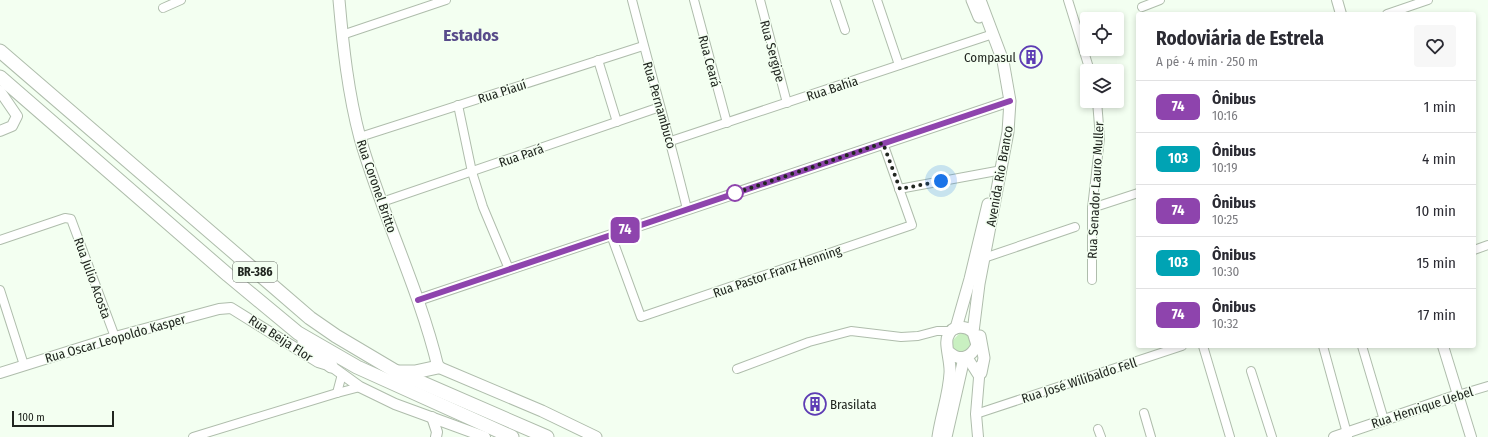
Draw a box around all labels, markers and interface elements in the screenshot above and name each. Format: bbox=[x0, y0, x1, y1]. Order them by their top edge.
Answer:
map controls bbox=[1080, 12, 1124, 108]
button: locate bbox=[1080, 12, 1124, 56]
street label: Rua Sergipe bbox=[757, 19, 788, 84]
district label: Estados bbox=[443, 25, 499, 46]
button: heart bbox=[1414, 25, 1456, 67]
text: Rodoviária de Estrela bbox=[1156, 27, 1324, 50]
street label: Rua Ceará bbox=[695, 34, 724, 89]
building icon: Compasul bbox=[1018, 44, 1044, 70]
place label: Compasul bbox=[964, 50, 1017, 65]
text: A pé · 4 min · 250 m bbox=[1156, 54, 1258, 69]
street label: Rua Pernambuco bbox=[640, 60, 679, 151]
button: layers bbox=[1080, 64, 1124, 108]
street label: Rua Bahia bbox=[804, 73, 860, 104]
street label: Rua Piauí bbox=[476, 77, 528, 106]
text: Ônibus bbox=[1212, 90, 1256, 108]
text: 74 bbox=[1172, 98, 1184, 115]
text: 1 min bbox=[1423, 98, 1456, 116]
text: 10:16 bbox=[1212, 108, 1238, 123]
street label: Rua Senador Lauro Muller bbox=[1084, 121, 1107, 259]
street label: Avenida Rio Branco bbox=[983, 124, 1016, 228]
street label: Rua Coronel Britto bbox=[354, 138, 400, 235]
street label: Rua Pará bbox=[497, 141, 545, 170]
text: Ônibus bbox=[1212, 142, 1256, 160]
text: 103 bbox=[1168, 150, 1188, 167]
text: 4 min bbox=[1422, 150, 1456, 168]
text: 10:19 bbox=[1212, 160, 1237, 175]
your location bbox=[931, 171, 951, 191]
unlabelled marker bbox=[726, 184, 744, 202]
text: Ônibus bbox=[1212, 194, 1256, 212]
text: 74 bbox=[1172, 202, 1184, 219]
text: 10 min bbox=[1416, 202, 1456, 220]
text: 10:25 bbox=[1212, 212, 1238, 227]
line badge: 74 bbox=[607, 217, 643, 243]
text: 74 bbox=[619, 221, 631, 238]
street label: Rua Julio Acosta bbox=[71, 236, 114, 321]
street label: Rua Pastor Franz Henning bbox=[711, 242, 844, 301]
text: Ônibus bbox=[1212, 246, 1256, 264]
text: 103 bbox=[1168, 254, 1188, 271]
text: 15 min bbox=[1417, 254, 1456, 272]
road number: BR-386 bbox=[233, 262, 277, 282]
text: 10:30 bbox=[1212, 264, 1239, 279]
text: Ônibus bbox=[1212, 298, 1256, 316]
text: 74 bbox=[1172, 306, 1184, 323]
text: 17 min bbox=[1417, 306, 1456, 324]
street label: Rua Oscar Leopoldo Kasper bbox=[43, 311, 188, 366]
street label: Rua Beija Flor bbox=[246, 312, 316, 365]
text: 10:32 bbox=[1212, 316, 1238, 331]
street label: Rua José Wilibaldo Fell bbox=[1020, 355, 1139, 406]
street label: Rua Henrique Uebel bbox=[1369, 384, 1476, 431]
building icon: Brasilata bbox=[802, 391, 828, 417]
place label: Brasilata bbox=[830, 397, 877, 412]
scale bar bbox=[12, 409, 114, 428]
text: 100 m bbox=[18, 411, 45, 424]

